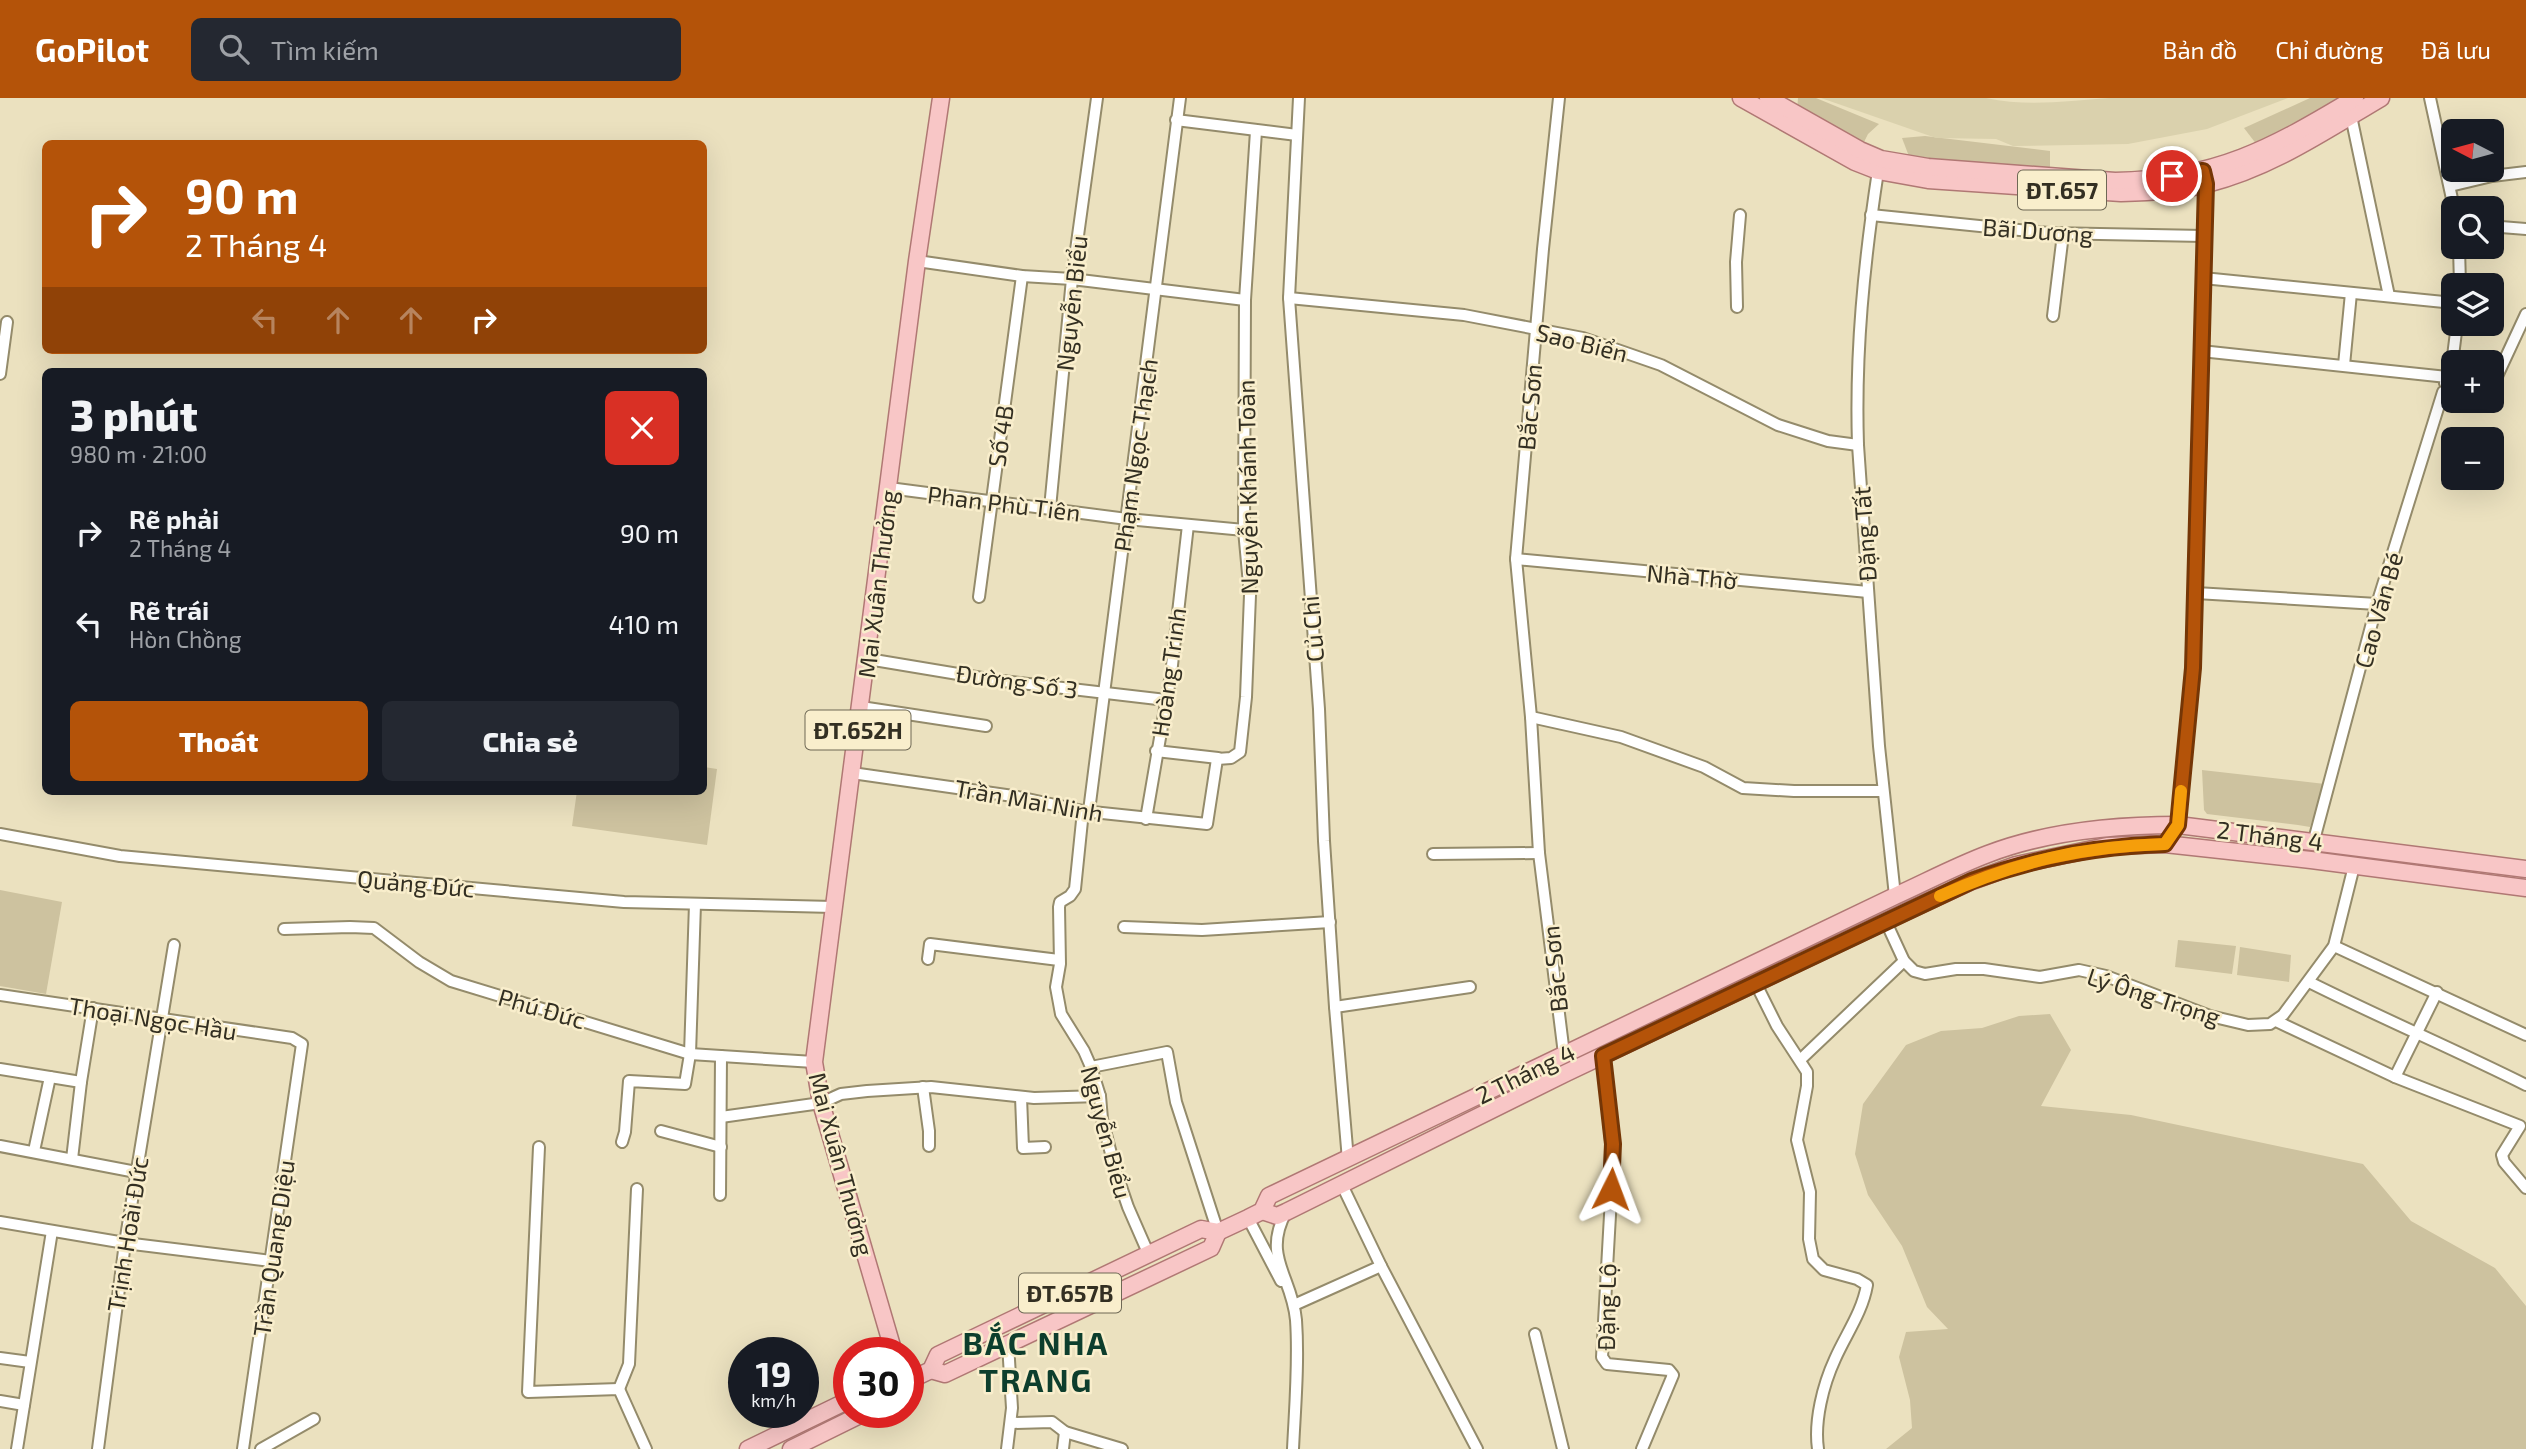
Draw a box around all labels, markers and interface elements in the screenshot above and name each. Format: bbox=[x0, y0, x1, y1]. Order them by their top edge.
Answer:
search box bbox=[191, 18, 681, 81]
text: GoPilot bbox=[35, 29, 149, 69]
icon: search bbox=[215, 30, 253, 68]
text: Tìm kiếm bbox=[271, 34, 379, 65]
text: Bản đồ bbox=[2163, 35, 2237, 64]
text: Chỉ đường bbox=[2275, 35, 2383, 64]
text: Đã lưu bbox=[2421, 35, 2491, 64]
north arrow bbox=[2441, 119, 2504, 182]
map controls bbox=[2441, 119, 2504, 490]
pin bbox=[2142, 146, 2202, 206]
icon: arrive bbox=[2153, 157, 2191, 195]
text: 90 m bbox=[185, 165, 299, 224]
icon: right bbox=[70, 168, 161, 259]
road number: ĐT.657 bbox=[2018, 170, 2106, 209]
button: search bbox=[2441, 196, 2504, 259]
street label: Bãi Dương bbox=[1982, 212, 2094, 248]
text: 2 Tháng 4 bbox=[185, 225, 327, 263]
street label: Nguyễn Biểu bbox=[1049, 234, 1093, 372]
button: layers bbox=[2441, 273, 2504, 336]
icon: left bbox=[246, 301, 284, 339]
icon: ahead bbox=[319, 301, 357, 339]
icon: ahead bbox=[392, 301, 430, 339]
icon: right bbox=[465, 301, 503, 339]
street label: Sao Biển bbox=[1533, 317, 1631, 367]
button: + bbox=[2441, 350, 2504, 413]
street label: Phạm Ngọc Thạch bbox=[1107, 357, 1163, 553]
street label: Bắc Sơn bbox=[1511, 363, 1547, 451]
street label: Nguyễn Khánh Toàn bbox=[1231, 379, 1263, 595]
text: 3 phút bbox=[70, 389, 198, 439]
button: close bbox=[605, 391, 679, 465]
street label: Số 4B bbox=[981, 403, 1019, 469]
button: − bbox=[2441, 427, 2504, 490]
text: 980 m · 21:00 bbox=[70, 440, 207, 468]
street label: Phan Phù Tiên bbox=[926, 479, 1082, 527]
street label: Đặng Tất bbox=[1846, 485, 1882, 583]
street label: Mai Xuân Thưởng bbox=[851, 488, 903, 680]
text: Rẽ phải bbox=[129, 503, 219, 534]
icon: right bbox=[70, 514, 108, 552]
text: 90 m bbox=[620, 517, 679, 548]
text: 2 Tháng 4 bbox=[129, 534, 231, 562]
street label: Cao Văn Bé bbox=[2348, 549, 2408, 671]
street label: Nhà Thờ bbox=[1646, 558, 1739, 594]
text: Rẽ trái bbox=[129, 594, 209, 625]
street label: Củ Chi bbox=[1295, 595, 1329, 663]
icon: left bbox=[70, 605, 108, 643]
street label: Hoàng Trinh bbox=[1145, 606, 1191, 738]
text: 410 m bbox=[608, 608, 679, 639]
text: Hòn Chồng bbox=[129, 625, 242, 653]
street label: Đường Số 3 bbox=[954, 658, 1080, 704]
button: Thoát bbox=[70, 701, 368, 781]
button: Chia sẻ bbox=[382, 701, 679, 781]
road number: ĐT.652H bbox=[806, 710, 910, 750]
street label: Trần Mai Ninh bbox=[953, 773, 1105, 827]
street label: 2 Tháng 4 bbox=[2215, 814, 2325, 856]
street label: Quảng Đức bbox=[356, 863, 476, 903]
street label: Bắc Sơn bbox=[1535, 924, 1573, 1014]
street label: Lý Ông Trọng bbox=[2084, 961, 2224, 1031]
street label: Phú Đức bbox=[495, 982, 589, 1034]
street label: Thoại Ngọc Hầu bbox=[67, 990, 239, 1046]
street label: 2 Tháng 4 bbox=[1471, 1037, 1579, 1109]
street label: Nguyễn Biểu bbox=[1075, 1062, 1139, 1202]
street label: Mai Xuân Thưởng bbox=[804, 1069, 880, 1259]
position arrow bbox=[1574, 1152, 1648, 1226]
street label: Trịnh Hoài Đức bbox=[100, 1154, 154, 1314]
street label: Trần Quang Diệu bbox=[246, 1158, 300, 1338]
street label: Đặng Lộ bbox=[1591, 1263, 1621, 1351]
road number: ĐT.657B bbox=[1019, 1274, 1121, 1312]
district label: BẮC NHA TRANG bbox=[962, 1321, 1110, 1398]
speed limit sign: 30 bbox=[833, 1337, 924, 1428]
text: 19 bbox=[756, 1352, 791, 1394]
text: km/h bbox=[751, 1389, 796, 1411]

